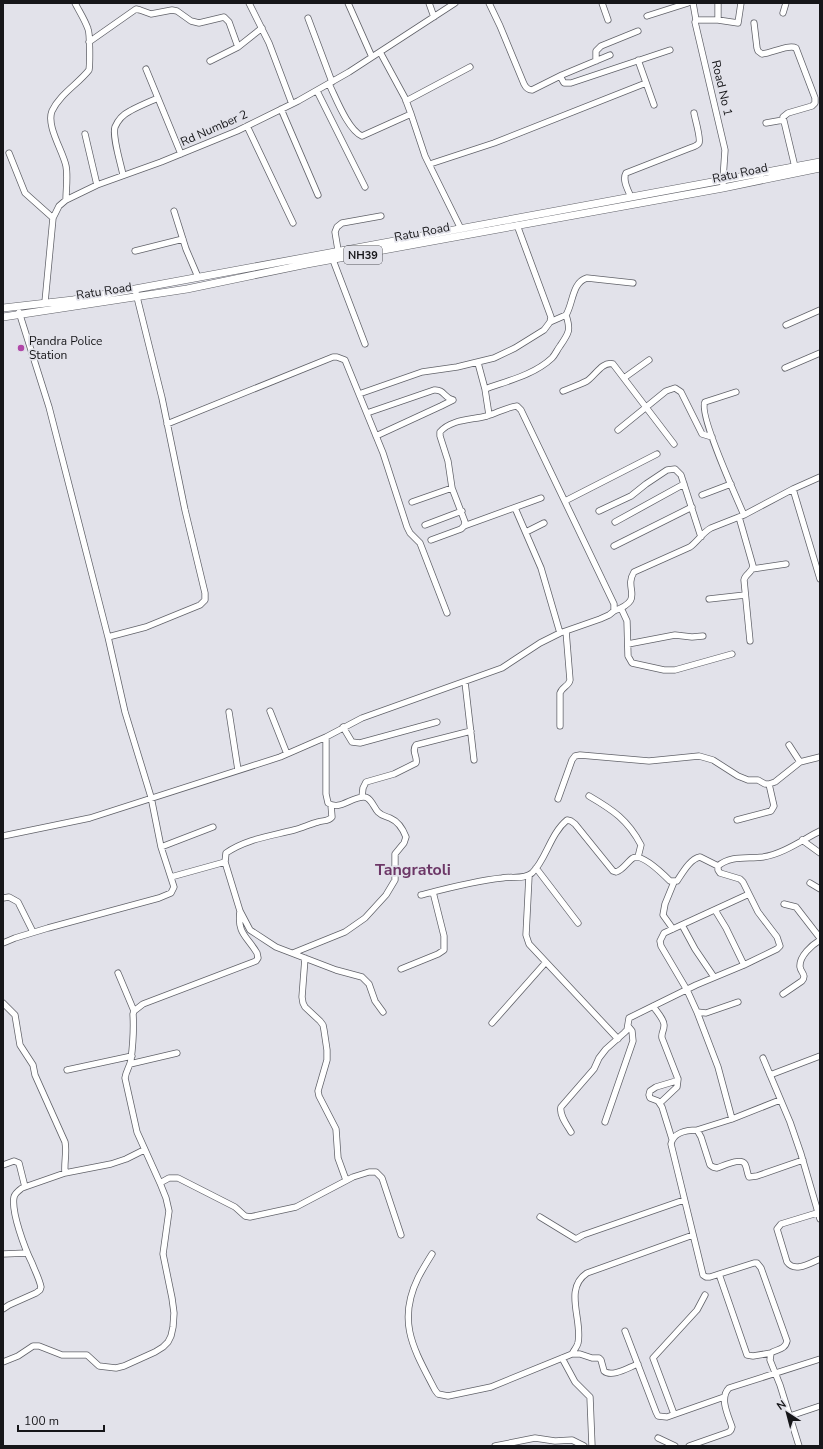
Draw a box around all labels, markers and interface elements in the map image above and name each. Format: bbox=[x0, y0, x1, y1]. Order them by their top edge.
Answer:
street label: Road No 1 bbox=[708, 59, 736, 117]
street label: Rd Number 2 bbox=[178, 106, 250, 150]
street label: Ratu Road bbox=[711, 159, 769, 187]
street label: Ratu Road bbox=[393, 219, 451, 245]
road number: NH39 bbox=[344, 246, 382, 264]
street label: Ratu Road bbox=[75, 279, 133, 303]
place label: Pandra Police Station bbox=[29, 333, 102, 363]
marker: Pandra Police Station bbox=[16, 343, 26, 353]
district label: Tangratoli bbox=[375, 859, 451, 881]
north arrow bbox=[767, 1393, 807, 1433]
text: N bbox=[774, 1397, 789, 1414]
scale bar bbox=[18, 1407, 104, 1433]
text: 100 m bbox=[24, 1413, 59, 1429]

